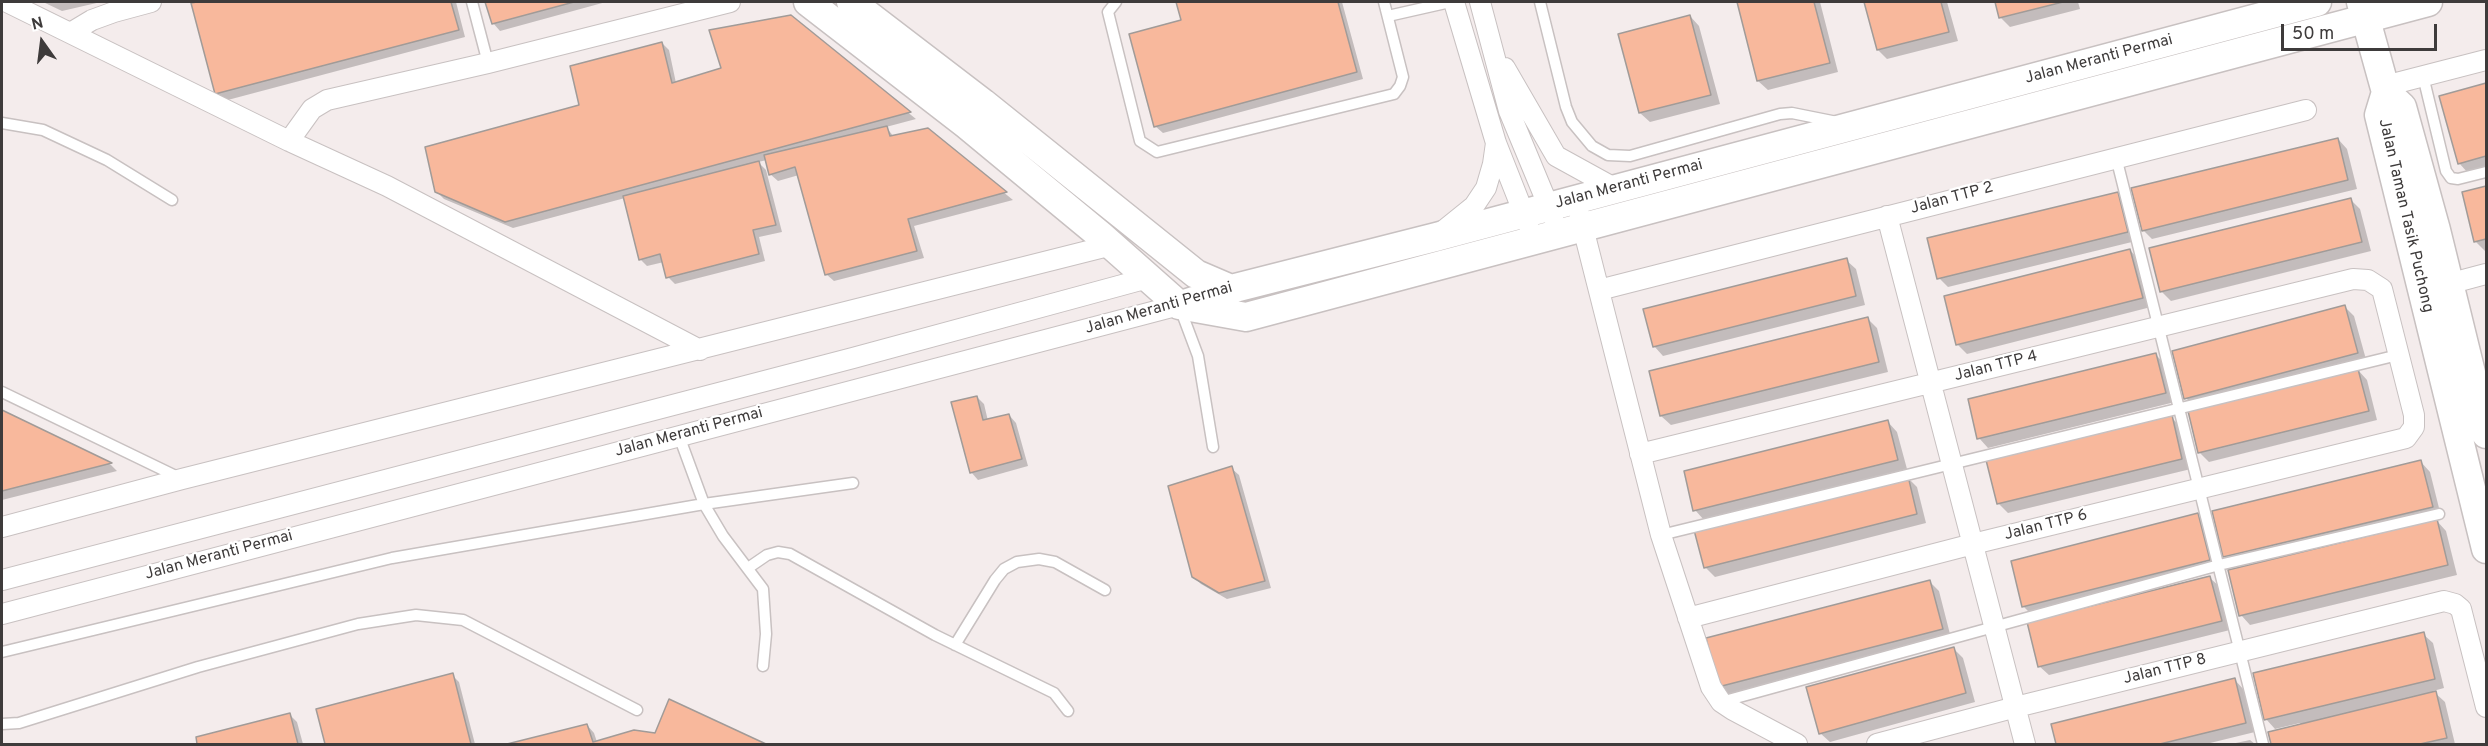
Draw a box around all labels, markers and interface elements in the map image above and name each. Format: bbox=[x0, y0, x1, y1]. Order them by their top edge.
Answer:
north arrow bbox=[12, 12, 72, 72]
scale bar bbox=[2284, 12, 2440, 50]
text: N bbox=[30, 13, 46, 36]
text: 50 m bbox=[2292, 23, 2334, 46]
street label: Jalan Meranti Permai bbox=[2023, 31, 2175, 89]
street label: Jalan Taman Tasik Puchong bbox=[2373, 117, 2437, 315]
street label: Jalan Meranti Permai bbox=[1553, 156, 1705, 214]
street label: Jalan TTP 2 bbox=[1908, 179, 1996, 219]
street label: Jalan Meranti Permai bbox=[1083, 279, 1235, 339]
street label: Jalan TTP 4 bbox=[1952, 347, 2040, 387]
street label: Jalan Meranti Permai bbox=[613, 404, 765, 462]
street label: Jalan TTP 6 bbox=[2003, 506, 2089, 546]
street label: Jalan Meranti Permai bbox=[143, 527, 295, 585]
street label: Jalan TTP 8 bbox=[2121, 650, 2209, 690]

